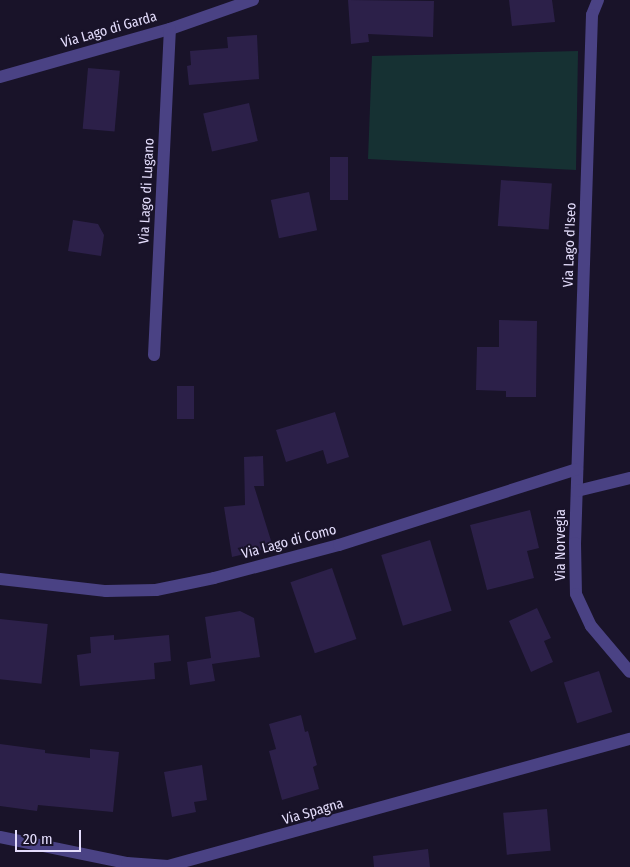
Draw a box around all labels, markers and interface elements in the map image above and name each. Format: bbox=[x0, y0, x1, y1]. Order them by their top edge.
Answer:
street label: Via Lago di Garda bbox=[59, 8, 159, 52]
street label: Via Lago di Lugano bbox=[136, 138, 158, 244]
street label: Via Lago d'Iseo bbox=[560, 202, 580, 288]
street label: Via Norvegia bbox=[553, 509, 569, 581]
street label: Via Lago di Como bbox=[240, 521, 338, 563]
street label: Via Spagna bbox=[281, 795, 345, 829]
scale bar bbox=[18, 820, 84, 852]
text: 20 m bbox=[23, 830, 53, 848]

